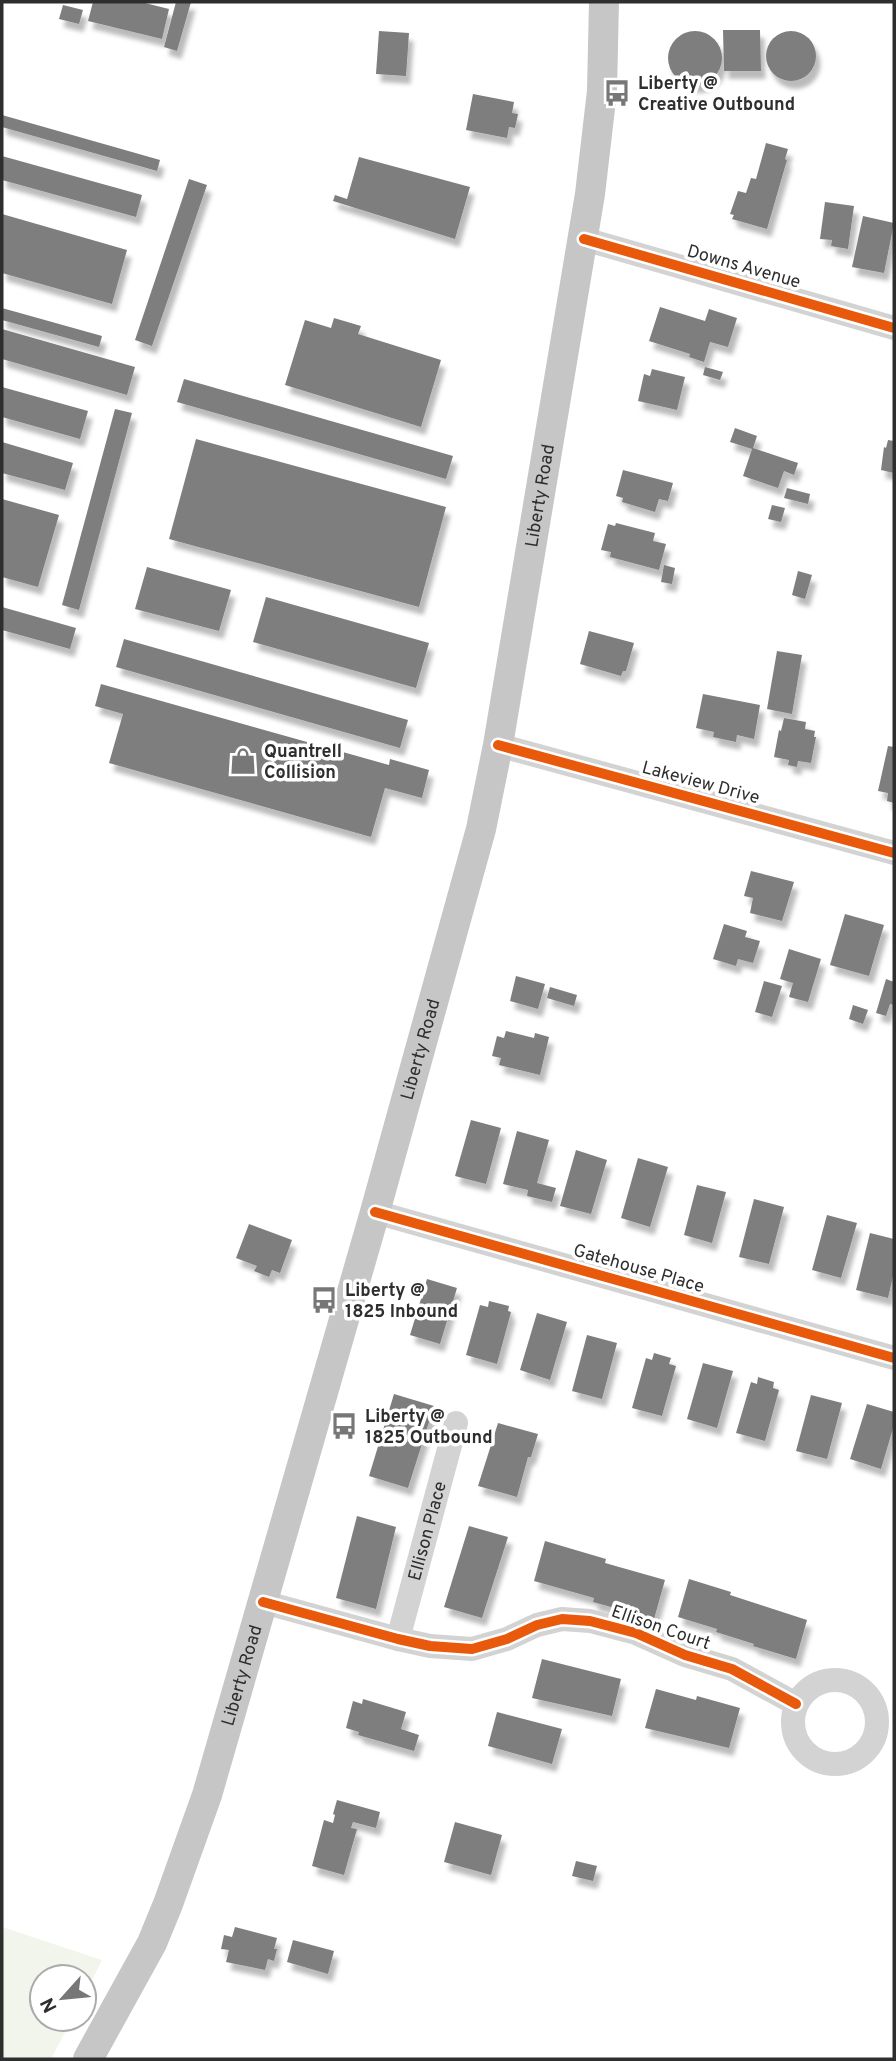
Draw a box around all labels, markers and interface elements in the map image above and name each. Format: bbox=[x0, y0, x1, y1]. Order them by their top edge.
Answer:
place label: Liberty @ Creative Outbound bbox=[638, 73, 795, 117]
bus stop icon: Liberty @ Creative Outbound bbox=[602, 78, 632, 108]
street label: Downs Avenue bbox=[684, 240, 803, 295]
street label: Liberty Road bbox=[521, 443, 561, 549]
place label: Quantrell Collision bbox=[264, 741, 342, 785]
shop icon: Quantrell Collision bbox=[228, 746, 258, 776]
street label: Lakeview Drive bbox=[639, 757, 762, 810]
street label: Liberty Road bbox=[397, 996, 446, 1103]
street label: Gatehouse Place bbox=[570, 1240, 707, 1299]
place label: Liberty @ 1825 Inbound bbox=[345, 1280, 458, 1324]
bus stop icon: Liberty @ 1825 Inbound bbox=[309, 1285, 339, 1315]
place label: Liberty @ 1825 Outbound bbox=[365, 1406, 493, 1450]
bus stop icon: Liberty @ 1825 Outbound bbox=[329, 1411, 359, 1441]
street label: Ellison Place bbox=[404, 1479, 453, 1583]
street label: Ellison Court bbox=[608, 1601, 713, 1656]
street label: Liberty Road bbox=[217, 1622, 268, 1729]
north arrow bbox=[28, 1963, 98, 2033]
text: N bbox=[36, 1993, 63, 2016]

